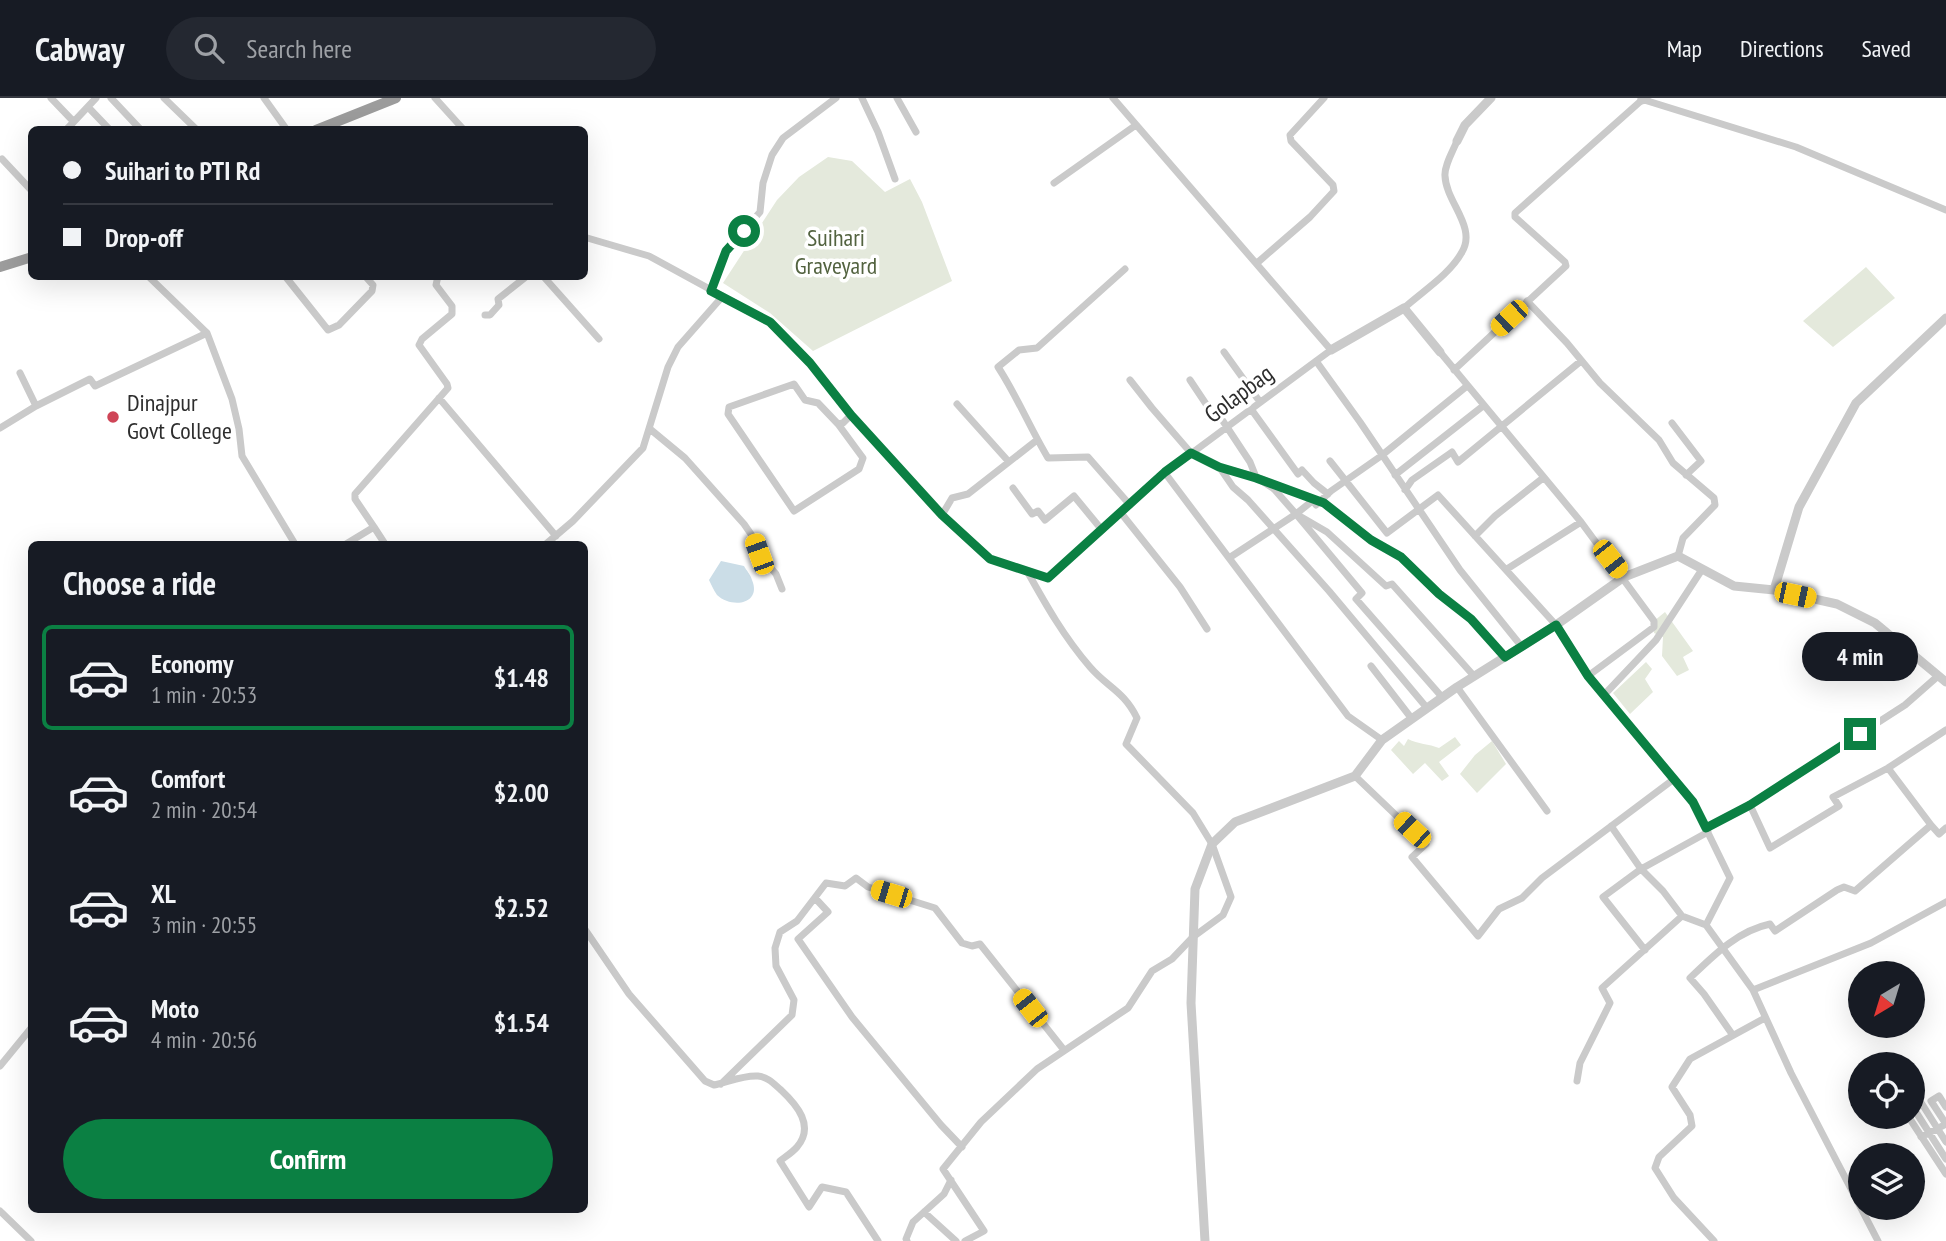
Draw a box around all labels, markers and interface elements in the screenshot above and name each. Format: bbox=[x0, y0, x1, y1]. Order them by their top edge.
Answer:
search box bbox=[166, 17, 656, 80]
text: Cabway bbox=[35, 27, 124, 70]
icon: search bbox=[190, 29, 228, 67]
text: Search here bbox=[246, 32, 352, 65]
text: Map bbox=[1667, 33, 1702, 64]
text: Directions bbox=[1740, 33, 1824, 64]
text: Saved bbox=[1862, 33, 1911, 64]
text: Suihari to PTI Rd bbox=[105, 154, 260, 187]
route start bbox=[728, 215, 760, 247]
text: Drop-off bbox=[105, 221, 183, 254]
park label: Suihari Graveyard bbox=[795, 222, 877, 281]
car bbox=[1487, 296, 1532, 340]
street label: Golapbag bbox=[1198, 358, 1279, 430]
place label: Dinajpur Govt College bbox=[127, 387, 232, 446]
marker: Dinajpur Govt College bbox=[105, 409, 121, 425]
car bbox=[742, 531, 777, 577]
car bbox=[1589, 536, 1632, 582]
text: Choose a ride bbox=[63, 562, 216, 604]
car bbox=[1773, 580, 1818, 610]
callout: 4 min bbox=[1802, 632, 1918, 682]
text: 4 min bbox=[1837, 642, 1883, 671]
icon: car bbox=[67, 646, 130, 709]
text: Economy bbox=[151, 647, 233, 680]
text: $1.48 bbox=[494, 661, 549, 694]
text: 1 min · 20:53 bbox=[151, 680, 257, 709]
route end bbox=[1844, 718, 1876, 750]
icon: car bbox=[67, 761, 130, 824]
text: Comfort bbox=[151, 762, 225, 795]
text: $2.00 bbox=[494, 776, 549, 809]
text: 2 min · 20:54 bbox=[151, 795, 257, 824]
car bbox=[1390, 808, 1435, 852]
icon: car bbox=[67, 876, 130, 939]
text: XL bbox=[151, 877, 176, 910]
car bbox=[868, 878, 915, 910]
text: $2.52 bbox=[494, 891, 549, 924]
text: 3 min · 20:55 bbox=[151, 910, 257, 939]
north arrow bbox=[1848, 961, 1925, 1038]
map controls bbox=[1848, 961, 1925, 1220]
car bbox=[1009, 985, 1052, 1031]
icon: car bbox=[67, 991, 130, 1054]
text: Moto bbox=[151, 992, 199, 1025]
text: $1.54 bbox=[494, 1006, 549, 1039]
text: 4 min · 20:56 bbox=[151, 1025, 257, 1054]
button: locate bbox=[1848, 1052, 1925, 1129]
button: Confirm bbox=[63, 1119, 553, 1199]
button: layers bbox=[1848, 1143, 1925, 1220]

